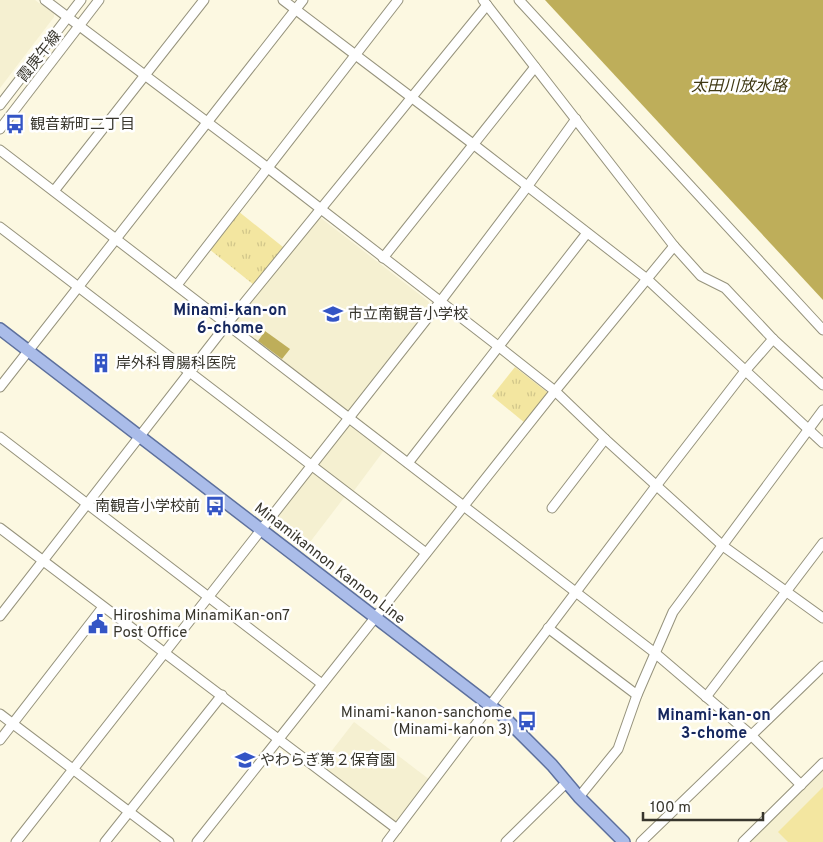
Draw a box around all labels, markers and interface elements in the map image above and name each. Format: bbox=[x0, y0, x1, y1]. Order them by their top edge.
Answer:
street label: 霞庚午線 bbox=[14, 27, 66, 86]
water label: 太田川放水路 bbox=[691, 77, 789, 97]
bus stop icon: 観音新町二丁目 bbox=[4, 113, 26, 135]
place label: 観音新町二丁目 bbox=[30, 116, 135, 135]
district label: Minami-kan-on 6-chome bbox=[173, 301, 287, 339]
school or university icon: 市立南観音小学校 bbox=[322, 303, 344, 325]
place label: 市立南観音小学校 bbox=[348, 306, 468, 325]
building icon: 岸外科胃腸科医院 bbox=[90, 352, 112, 374]
place label: 岸外科胃腸科医院 bbox=[116, 355, 236, 374]
bus stop icon: 南観音小学校前 bbox=[204, 495, 226, 517]
place label: 南観音小学校前 bbox=[95, 498, 200, 517]
street label: Minamikannon Kannon Line bbox=[250, 499, 408, 629]
place label: Hiroshima MinamiKan-on7 Post Office bbox=[113, 607, 290, 643]
public building icon: Hiroshima MinamiKan-on7 Post Office bbox=[87, 613, 109, 635]
place label: Minami-kanon-sanchome (Minami-kanon 3) bbox=[341, 704, 512, 740]
district label: Minami-kan-on 3-chome bbox=[657, 706, 771, 744]
bus stop icon: Minami-kanon-sanchome (Minami-kanon 3) bbox=[516, 710, 538, 732]
school or university icon: やわらぎ第２保育園 bbox=[234, 749, 256, 771]
place label: やわらぎ第２保育園 bbox=[260, 752, 395, 771]
scale bar bbox=[643, 790, 763, 822]
text: 100 m bbox=[650, 799, 691, 818]

